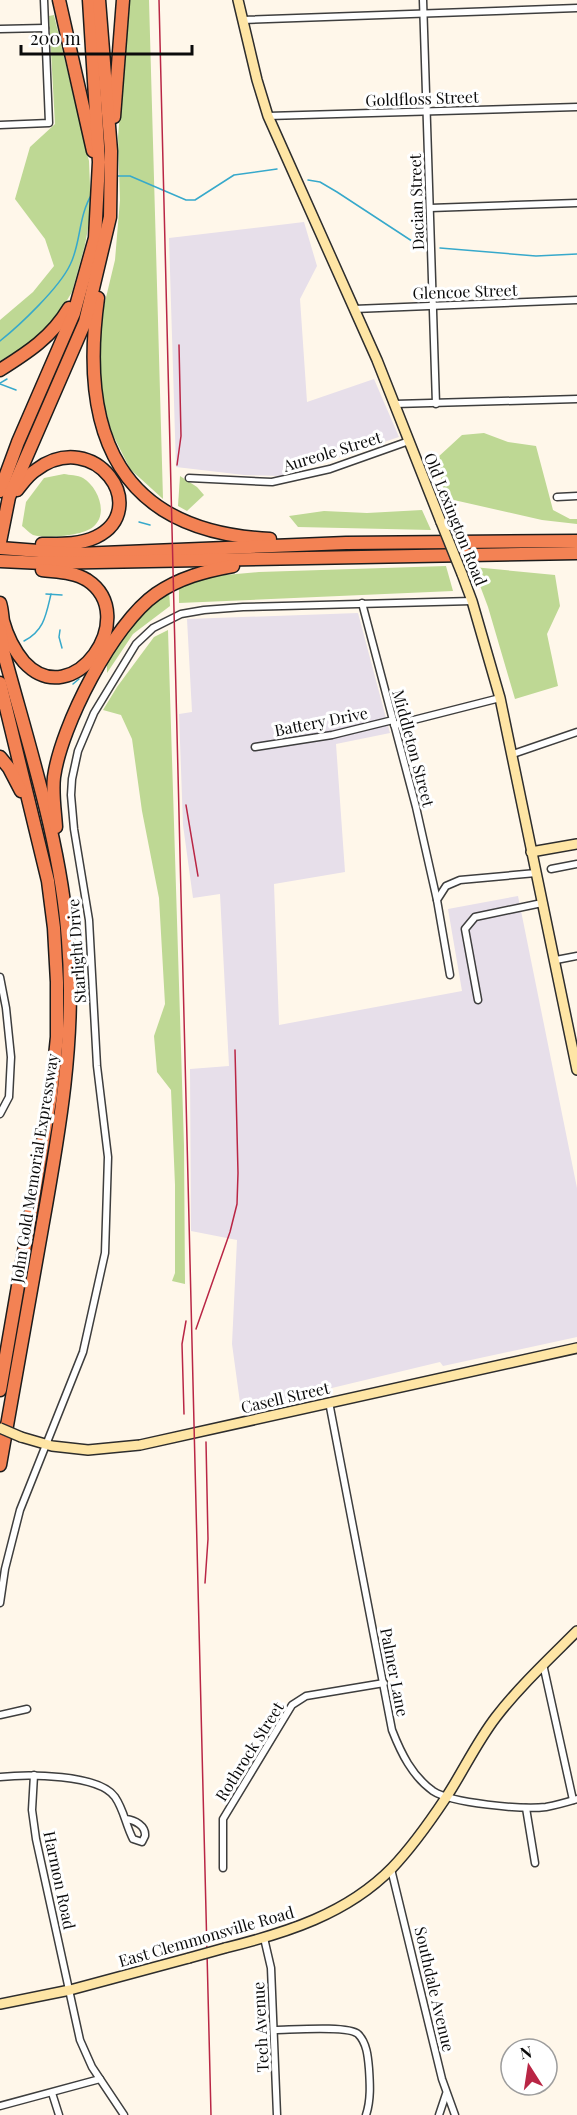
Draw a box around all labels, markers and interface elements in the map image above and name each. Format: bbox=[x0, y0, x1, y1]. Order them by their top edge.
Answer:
scale bar bbox=[21, 18, 192, 56]
text: 200 m bbox=[30, 26, 81, 50]
street label: Goldfloss Street bbox=[365, 86, 479, 110]
street label: Dacian Street bbox=[404, 153, 428, 251]
street label: Glencoe Street bbox=[412, 279, 518, 303]
street label: Aureole Street bbox=[279, 426, 384, 476]
street label: Old Lexington Road bbox=[420, 449, 492, 589]
street label: Middleton Street bbox=[388, 687, 440, 809]
street label: Battery Drive bbox=[273, 702, 369, 740]
street label: Starlight Drive bbox=[62, 898, 90, 1004]
street label: John Gold Memorial Expressway bbox=[5, 1052, 63, 1285]
street label: Casell Street bbox=[239, 1377, 332, 1417]
street label: Palmer Lane bbox=[376, 1626, 414, 1718]
street label: Rothrock Street bbox=[210, 1697, 288, 1805]
street label: Harmon Road bbox=[39, 1829, 81, 1931]
street label: East Clemmonsville Road bbox=[116, 1901, 296, 1971]
street label: Southdale Avenue bbox=[410, 1924, 460, 2054]
street label: Tech Avenue bbox=[247, 1981, 273, 2073]
north arrow bbox=[499, 2037, 559, 2097]
text: N bbox=[518, 2040, 534, 2063]

